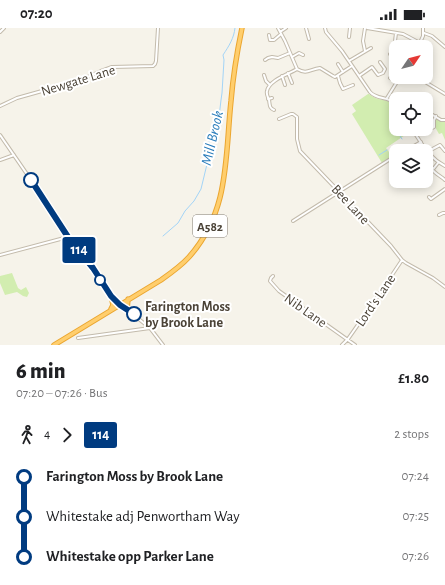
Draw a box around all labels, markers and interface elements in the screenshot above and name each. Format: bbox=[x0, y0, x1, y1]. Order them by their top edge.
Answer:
text: 07:20 bbox=[20, 6, 53, 21]
north arrow bbox=[389, 40, 433, 84]
map controls bbox=[389, 40, 433, 188]
street label: Newgate Lane bbox=[40, 63, 117, 99]
button: locate bbox=[389, 92, 433, 136]
water label: Mill Brook bbox=[199, 109, 226, 167]
button: layers bbox=[389, 144, 433, 188]
unlabelled marker bbox=[23, 172, 39, 188]
street label: Bee Lane bbox=[329, 182, 372, 227]
road number: A582 bbox=[193, 215, 227, 237]
line badge: 114 bbox=[56, 237, 102, 263]
text: 114 bbox=[70, 243, 88, 257]
street label: Lord's Lane bbox=[353, 272, 398, 329]
unlabelled marker bbox=[94, 274, 106, 286]
street label: Nib Lane bbox=[282, 291, 329, 330]
place label: Farington Moss by Brook Lane bbox=[145, 300, 230, 330]
marker: Farington Moss by Brook Lane bbox=[126, 306, 142, 322]
text: 6 min bbox=[16, 360, 66, 382]
text: £1.80 bbox=[398, 371, 429, 386]
text: 07:20 – 07:26 · Bus bbox=[16, 387, 108, 400]
icon: walk bbox=[16, 424, 38, 446]
icon: forward bbox=[56, 424, 78, 446]
text: 4 bbox=[44, 428, 50, 441]
text: 114 bbox=[92, 428, 109, 442]
text: 2 stops bbox=[394, 428, 429, 441]
text: Farington Moss by Brook Lane bbox=[46, 469, 223, 484]
text: 07:24 bbox=[402, 470, 429, 483]
text: Whitestake adj Penwortham Way bbox=[46, 509, 240, 524]
text: 07:25 bbox=[402, 510, 429, 523]
text: Whitestake opp Parker Lane bbox=[46, 549, 214, 564]
text: 07:26 bbox=[402, 550, 429, 563]

